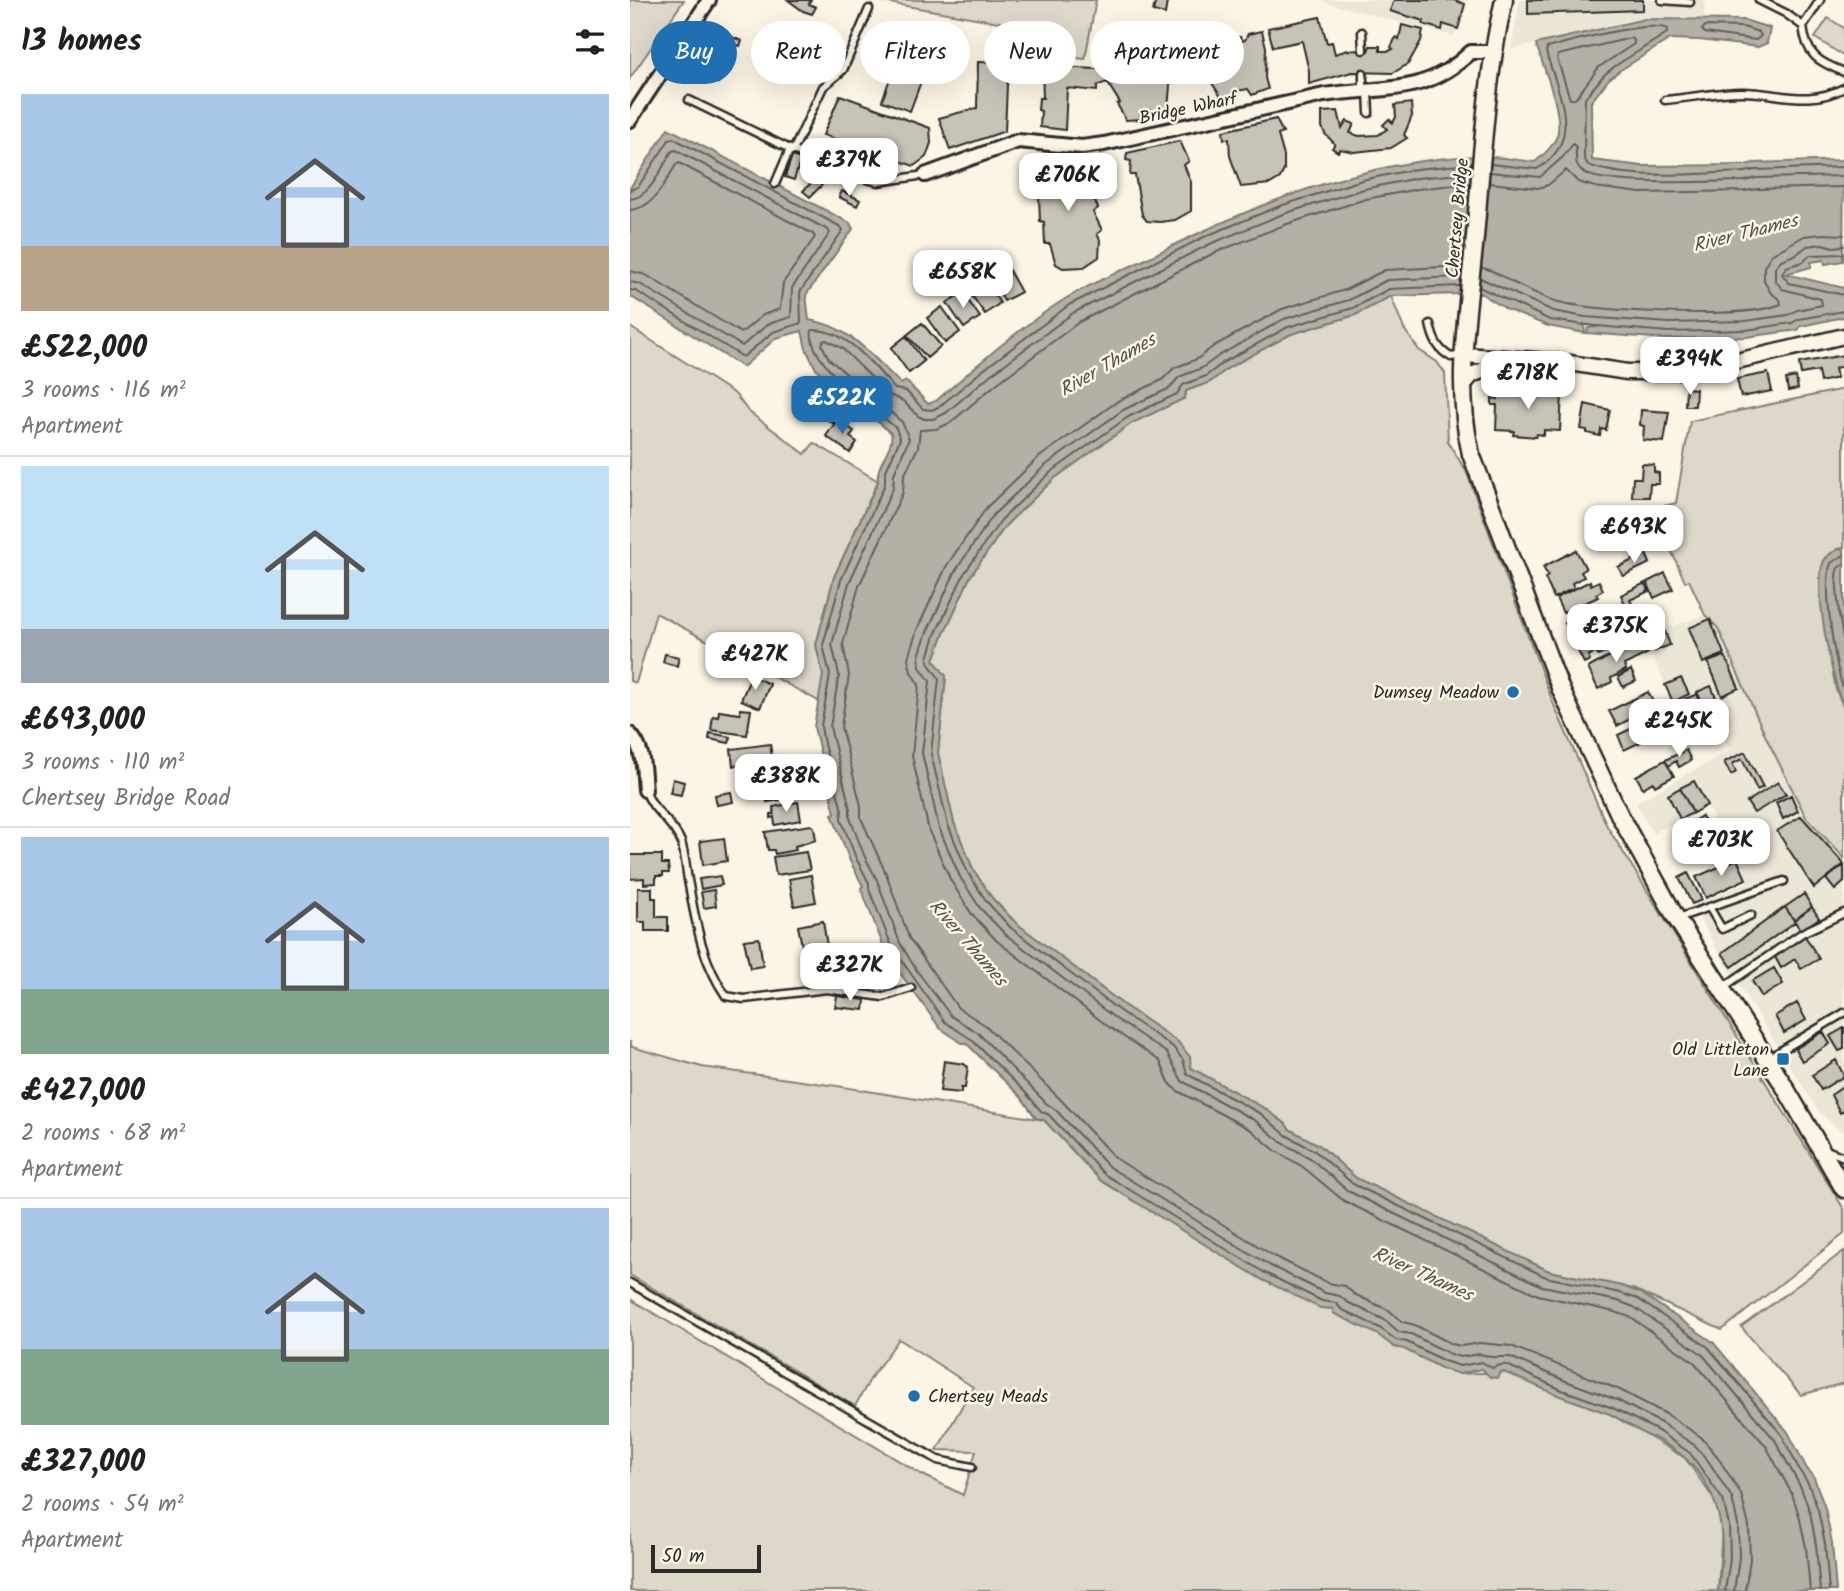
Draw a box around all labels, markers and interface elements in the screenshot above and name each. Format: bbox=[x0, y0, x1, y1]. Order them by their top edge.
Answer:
text: 13 homes bbox=[21, 18, 142, 66]
chip: Buy bbox=[651, 21, 737, 84]
chip: Rent bbox=[751, 21, 846, 84]
chip: Filters bbox=[860, 21, 970, 84]
chip: New bbox=[984, 21, 1076, 84]
chip: Apartment bbox=[1090, 21, 1244, 84]
icon: filters bbox=[571, 23, 609, 61]
street label: Bridge Wharf bbox=[1137, 84, 1242, 134]
pin: £379K bbox=[800, 138, 898, 198]
icon: home bbox=[252, 140, 378, 266]
text: £379K bbox=[816, 143, 882, 179]
pin: £706K bbox=[1019, 154, 1117, 213]
street label: Chertsey Bridge bbox=[1439, 157, 1478, 279]
text: £706K bbox=[1035, 158, 1101, 194]
water label: River Thames bbox=[1690, 206, 1803, 261]
pin: £658K bbox=[914, 250, 1012, 310]
text: £658K bbox=[929, 255, 997, 291]
text: £522,000 bbox=[21, 325, 147, 373]
water label: River Thames bbox=[1054, 325, 1164, 406]
pin: £394K bbox=[1641, 338, 1739, 397]
text: £394K bbox=[1656, 342, 1724, 378]
pin: £718K bbox=[1479, 352, 1577, 411]
text: £718K bbox=[1497, 356, 1559, 392]
text: 3 rooms · 116 m² bbox=[21, 373, 186, 409]
pin: £522K bbox=[793, 376, 891, 436]
text: £522K bbox=[807, 381, 877, 417]
text: Apartment bbox=[21, 409, 123, 445]
pin: £693K bbox=[1585, 505, 1683, 565]
text: £693K bbox=[1600, 510, 1668, 546]
icon: home bbox=[252, 512, 378, 638]
pin: £375K bbox=[1567, 604, 1665, 664]
text: £375K bbox=[1583, 609, 1649, 645]
pin: £427K bbox=[706, 632, 804, 692]
text: £427K bbox=[721, 637, 789, 673]
place label: Dumsey Meadow bbox=[1373, 679, 1500, 708]
marker: Dumsey Meadow bbox=[1505, 684, 1521, 700]
text: £693,000 bbox=[21, 697, 145, 745]
pin: £245K bbox=[1630, 700, 1728, 759]
text: £245K bbox=[1645, 704, 1713, 740]
text: 3 rooms · 110 m² bbox=[21, 745, 184, 781]
pin: £388K bbox=[737, 754, 835, 814]
text: £388K bbox=[751, 759, 821, 795]
text: Chertsey Bridge Road bbox=[21, 781, 230, 817]
pin: £703K bbox=[1672, 818, 1770, 878]
text: £703K bbox=[1688, 823, 1754, 859]
icon: home bbox=[252, 883, 378, 1009]
water label: River Thames bbox=[921, 893, 1015, 995]
pin: £327K bbox=[801, 944, 899, 1003]
text: £327K bbox=[816, 948, 884, 984]
place label: Old Littleton Lane bbox=[1672, 1036, 1769, 1086]
marker: Old Littleton Lane bbox=[1775, 1051, 1791, 1067]
text: £427,000 bbox=[21, 1068, 145, 1116]
text: 2 rooms · 68 m² bbox=[21, 1116, 185, 1152]
text: Apartment bbox=[21, 1152, 123, 1188]
water label: River Thames bbox=[1367, 1239, 1479, 1311]
icon: home bbox=[252, 1254, 378, 1380]
place label: Chertsey Meads bbox=[928, 1383, 1049, 1412]
marker: Chertsey Meads bbox=[906, 1388, 922, 1404]
text: £327,000 bbox=[21, 1439, 145, 1487]
text: 2 rooms · 54 m² bbox=[21, 1487, 184, 1523]
text: Apartment bbox=[21, 1523, 123, 1559]
scale bar bbox=[651, 1542, 761, 1574]
text: 50 m bbox=[662, 1542, 704, 1572]

